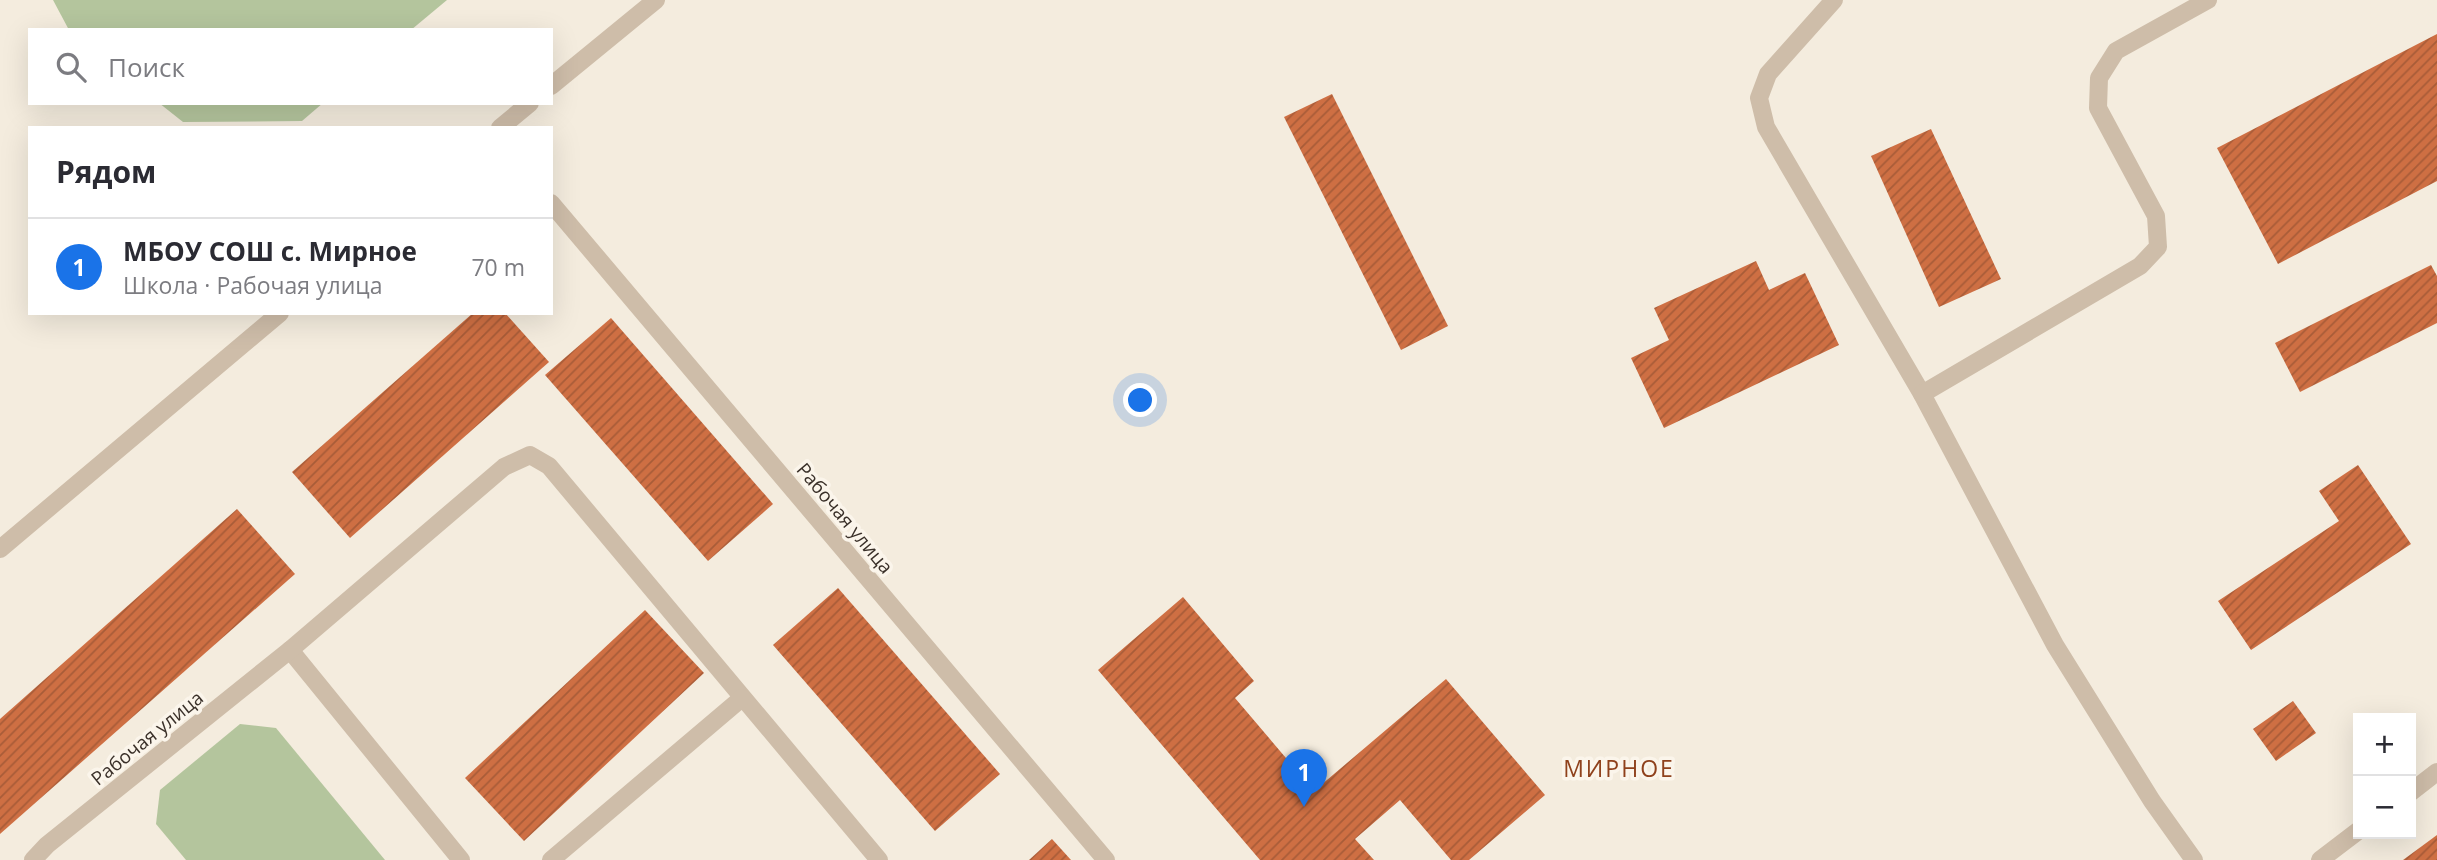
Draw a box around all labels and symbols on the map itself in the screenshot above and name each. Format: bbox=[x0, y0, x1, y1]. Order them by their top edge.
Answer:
your location bbox=[1123, 383, 1157, 417]
street label: Рабочая улица bbox=[791, 457, 899, 579]
street label: Рабочая улица bbox=[86, 685, 208, 791]
pin: 1 bbox=[1281, 749, 1327, 807]
district label: МИРНОЕ bbox=[1563, 752, 1675, 784]

